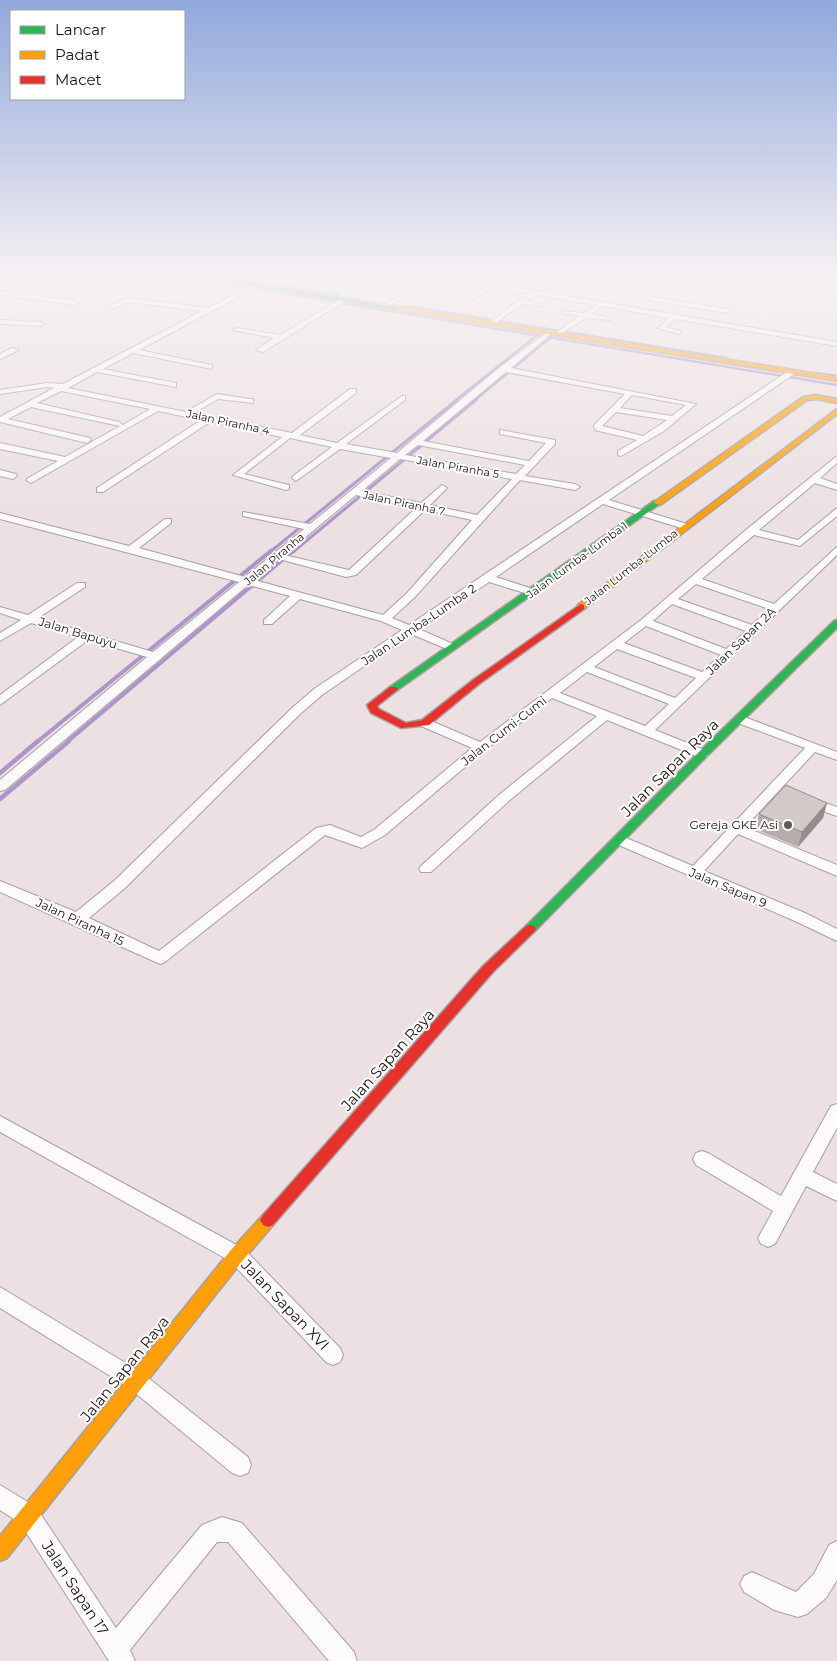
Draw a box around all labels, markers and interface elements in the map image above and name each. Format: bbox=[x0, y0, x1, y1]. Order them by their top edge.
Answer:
legend bbox=[10, 10, 185, 100]
text: Lancar bbox=[55, 20, 106, 39]
text: Padat bbox=[55, 45, 100, 64]
text: Macet bbox=[55, 70, 102, 89]
street label: Jalan Piranha 4 bbox=[184, 406, 272, 438]
street label: Jalan Piranha 5 bbox=[415, 453, 500, 481]
street label: Jalan Piranha 7 bbox=[361, 487, 446, 519]
street label: Jalan Lumba-Lumba 1 bbox=[524, 519, 630, 601]
street label: Jalan Lumba-Lumba bbox=[582, 526, 680, 608]
street label: Jalan Piranha bbox=[240, 530, 307, 589]
street label: Jalan Lumba-Lumba 2 bbox=[358, 580, 479, 669]
street label: Jalan Sapan 2A bbox=[702, 603, 779, 678]
street label: Jalan Bapuyu bbox=[36, 613, 119, 652]
street label: Jalan Cumi-Cumi bbox=[457, 693, 549, 769]
street label: Jalan Sapan Raya bbox=[616, 715, 722, 821]
place label: Gereja GKE Asi bbox=[690, 817, 778, 832]
marker: Gereja GKE Asi bbox=[782, 819, 794, 831]
street label: Jalan Sapan 9 bbox=[686, 864, 769, 911]
street label: Jalan Piranha 15 bbox=[33, 894, 127, 949]
street label: Jalan Sapan Raya bbox=[336, 1005, 438, 1115]
street label: Jalan Sapan XVI bbox=[237, 1255, 333, 1354]
street label: Jalan Sapan Raya bbox=[76, 1312, 173, 1426]
street label: Jalan Sapan 17 bbox=[37, 1536, 113, 1639]

